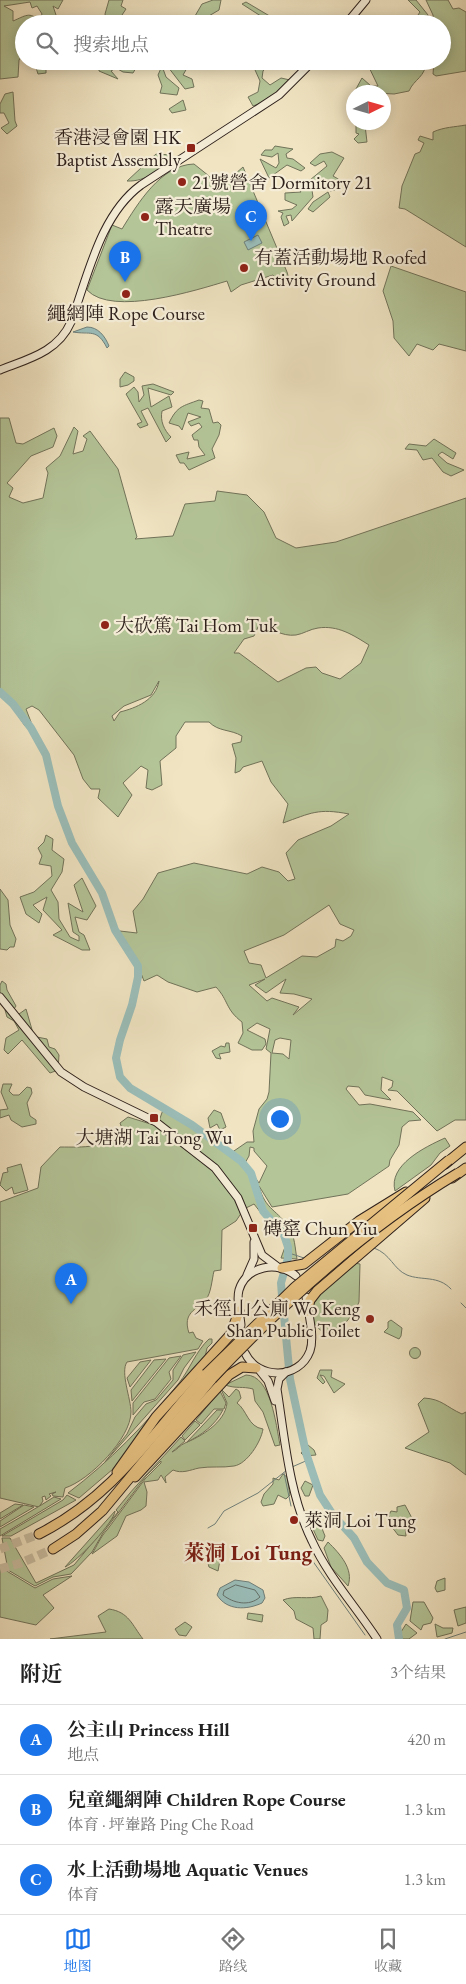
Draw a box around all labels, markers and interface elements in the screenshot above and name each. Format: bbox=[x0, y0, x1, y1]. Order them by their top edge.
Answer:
search box bbox=[15, 15, 451, 70]
icon: search bbox=[33, 29, 61, 57]
text: 搜索地点 bbox=[73, 32, 149, 57]
north arrow bbox=[346, 85, 391, 130]
place label: 香港浸會園 HK Baptist Assembly bbox=[54, 125, 182, 172]
marker: 香港浸會園 HK Baptist Assembly bbox=[185, 142, 197, 154]
place label: 21號營舍 Dormitory 21 bbox=[192, 170, 373, 195]
marker: 21號營舍 Dormitory 21 bbox=[176, 176, 188, 188]
place label: 露天廣場 Theatre bbox=[155, 194, 231, 241]
pin: C bbox=[235, 200, 267, 241]
marker: 露天廣場 Theatre bbox=[139, 211, 151, 223]
pin: B bbox=[109, 241, 141, 282]
place label: 有蓋活動場地 Roofed Activity Ground bbox=[253, 245, 427, 292]
marker: 有蓋活動場地 Roofed Activity Ground bbox=[238, 262, 250, 274]
marker: 繩網陣 Rope Course bbox=[120, 288, 132, 300]
place label: 繩網陣 Rope Course bbox=[47, 301, 205, 326]
place label: 大砍篤 Tai Hom Tuk bbox=[115, 613, 279, 638]
marker: 大砍篤 Tai Hom Tuk bbox=[99, 619, 111, 631]
your location bbox=[267, 1106, 293, 1132]
marker: 大塘湖 Tai Tong Wu bbox=[148, 1112, 160, 1124]
place label: 大塘湖 Tai Tong Wu bbox=[75, 1125, 233, 1150]
place label: 磚窰 Chun Yiu bbox=[263, 1216, 378, 1241]
marker: 磚窰 Chun Yiu bbox=[247, 1222, 259, 1234]
pin: A bbox=[55, 1263, 87, 1304]
place label: 禾徑山公廁 Wo Keng Shan Public Toilet bbox=[194, 1296, 361, 1343]
marker: 禾徑山公廁 Wo Keng Shan Public Toilet bbox=[364, 1313, 376, 1325]
place label: 萊洞 Loi Tung bbox=[304, 1508, 417, 1533]
marker: 萊洞 Loi Tung bbox=[288, 1514, 300, 1526]
district label: 萊洞 Loi Tung bbox=[184, 1539, 313, 1566]
text: 附近 bbox=[20, 1660, 62, 1687]
text: 3个结果 bbox=[390, 1662, 446, 1683]
text: 公主山 Princess Hill bbox=[67, 1717, 230, 1742]
text: A bbox=[30, 1729, 42, 1750]
text: 420 m bbox=[407, 1729, 446, 1750]
text: 地点 bbox=[67, 1744, 99, 1765]
text: 兒童繩網陣 Children Rope Course bbox=[67, 1787, 346, 1812]
text: B bbox=[31, 1799, 41, 1820]
text: 1.3 km bbox=[404, 1799, 446, 1820]
text: 体育 · 坪輋路 Ping Che Road bbox=[67, 1814, 254, 1835]
text: 水上活動場地 Aquatic Venues bbox=[67, 1857, 308, 1882]
text: C bbox=[30, 1869, 42, 1890]
text: 1.3 km bbox=[404, 1869, 446, 1890]
text: 体育 bbox=[67, 1884, 99, 1905]
tab: 地图 bbox=[64, 1925, 92, 1975]
tab: 路线 bbox=[219, 1925, 247, 1975]
tab: 收藏 bbox=[374, 1925, 402, 1975]

